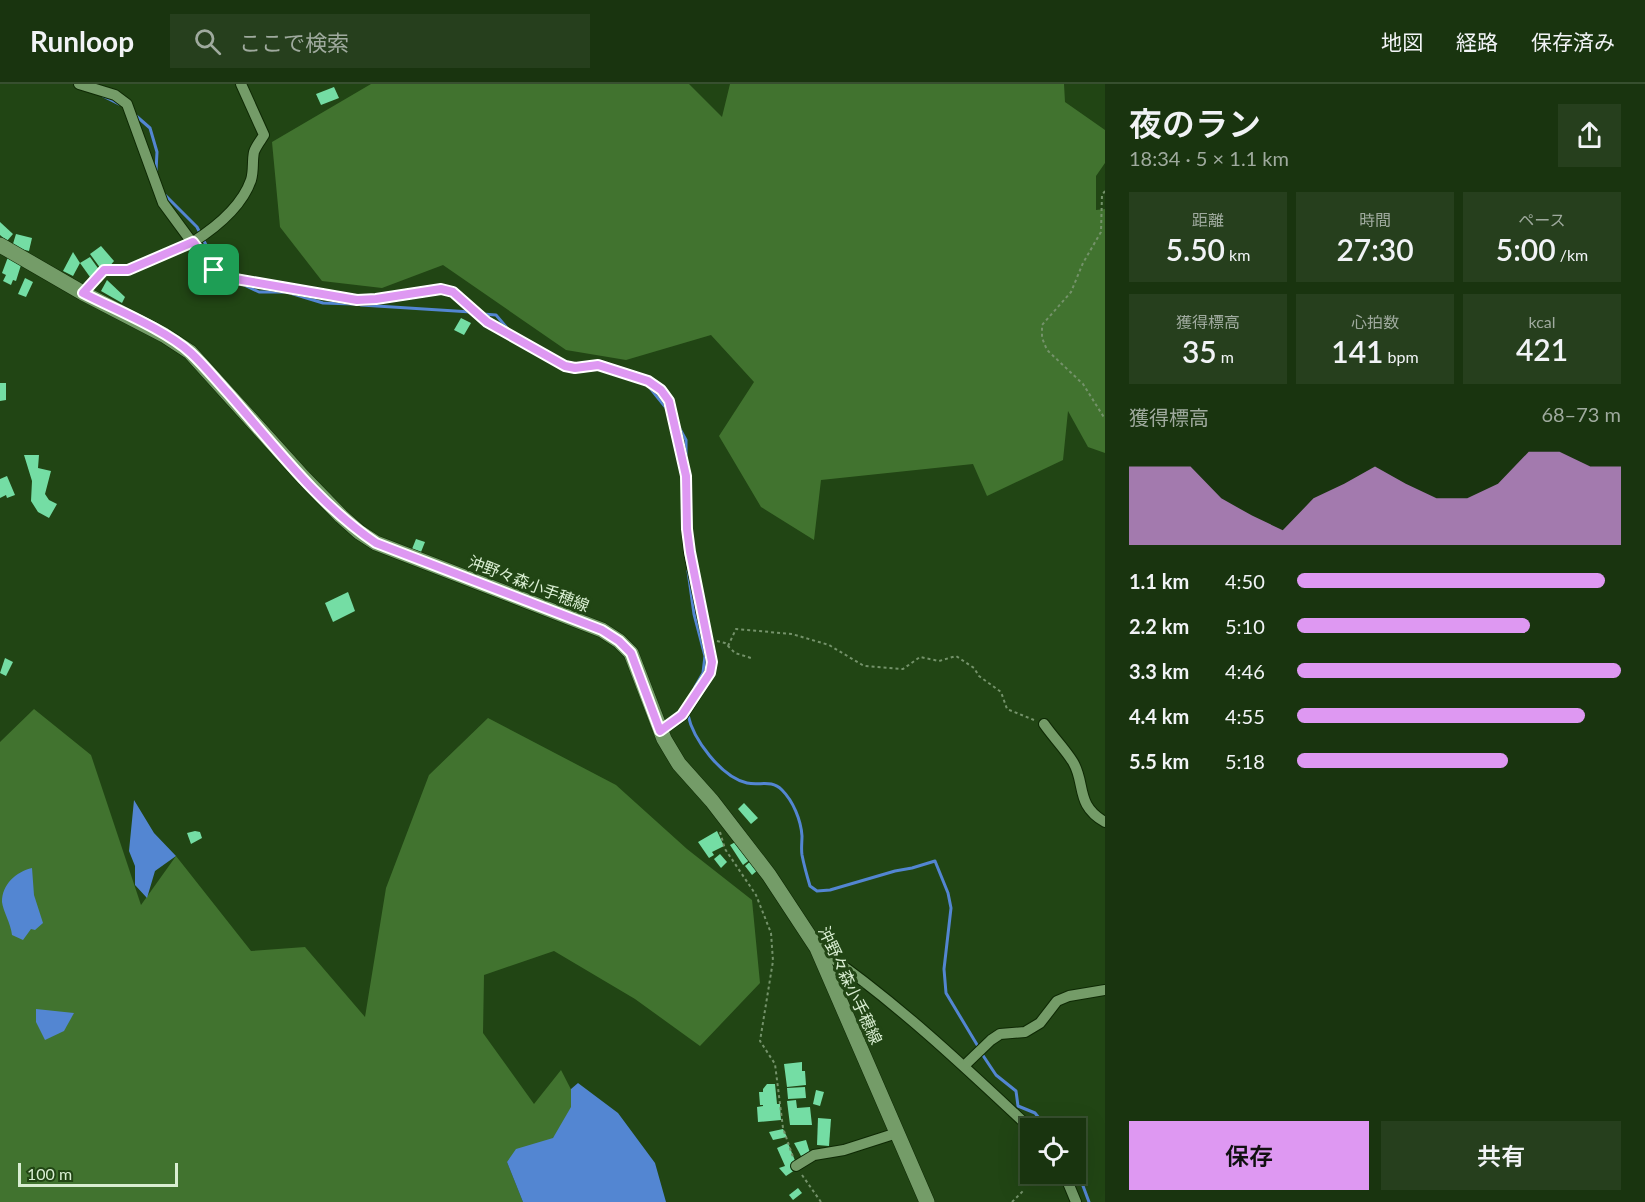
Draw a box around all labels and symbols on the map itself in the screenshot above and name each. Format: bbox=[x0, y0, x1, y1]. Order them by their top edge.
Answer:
pin bbox=[188, 244, 239, 295]
street label: 沖野々森小手穂線 bbox=[466, 551, 592, 615]
street label: 沖野々森小手穂線 bbox=[815, 923, 887, 1047]
scale bar bbox=[18, 1160, 178, 1188]

